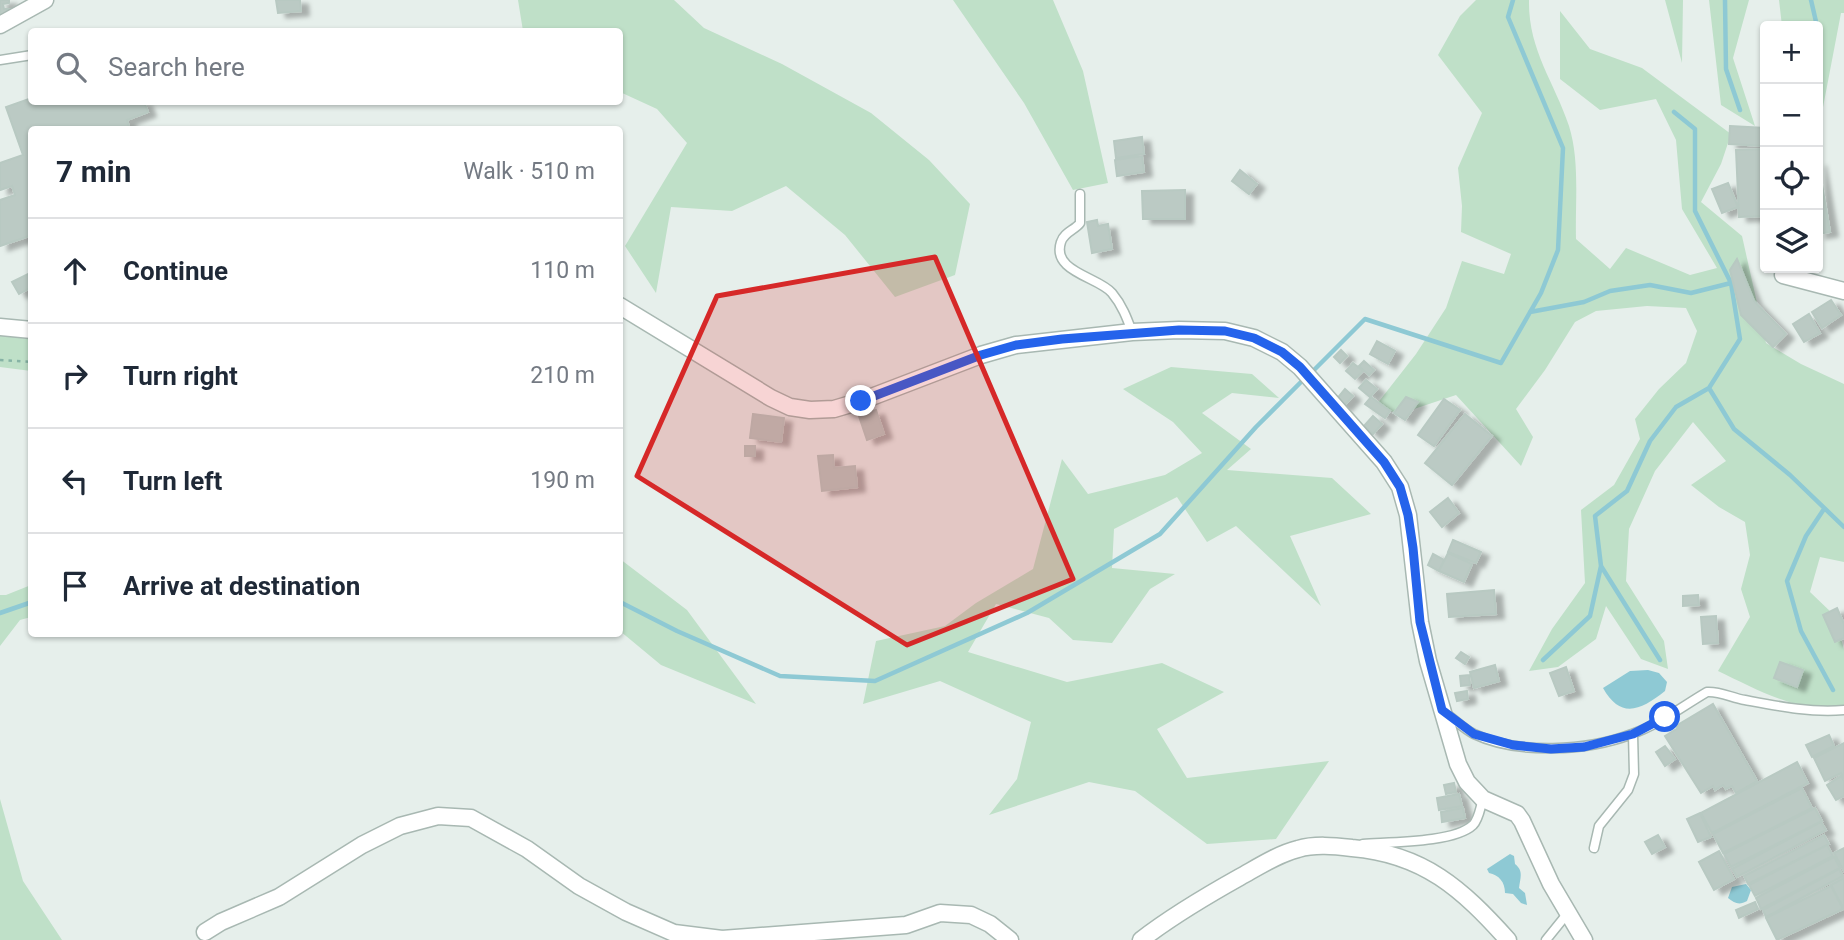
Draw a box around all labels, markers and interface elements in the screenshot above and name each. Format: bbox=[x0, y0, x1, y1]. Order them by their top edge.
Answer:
map controls bbox=[1760, 21, 1823, 273]
button: + bbox=[1760, 21, 1823, 84]
search box bbox=[28, 28, 623, 105]
icon: search bbox=[52, 48, 90, 86]
text: Search here bbox=[108, 52, 245, 82]
button: − bbox=[1760, 84, 1823, 147]
button: locate bbox=[1760, 147, 1823, 210]
text: 7 min bbox=[56, 154, 131, 189]
text: Walk · 510 m bbox=[463, 158, 595, 185]
button: layers bbox=[1760, 210, 1823, 273]
icon: ahead bbox=[56, 252, 94, 290]
text: Continue bbox=[123, 256, 228, 286]
text: 110 m bbox=[530, 257, 595, 284]
icon: right bbox=[56, 357, 94, 395]
text: Turn right bbox=[123, 361, 238, 391]
text: 210 m bbox=[530, 362, 595, 389]
route end bbox=[845, 385, 876, 416]
icon: left bbox=[56, 462, 94, 500]
text: Turn left bbox=[123, 466, 222, 496]
text: 190 m bbox=[530, 467, 595, 494]
icon: arrive bbox=[56, 567, 94, 605]
text: Arrive at destination bbox=[123, 571, 360, 601]
route start bbox=[1649, 701, 1680, 732]

